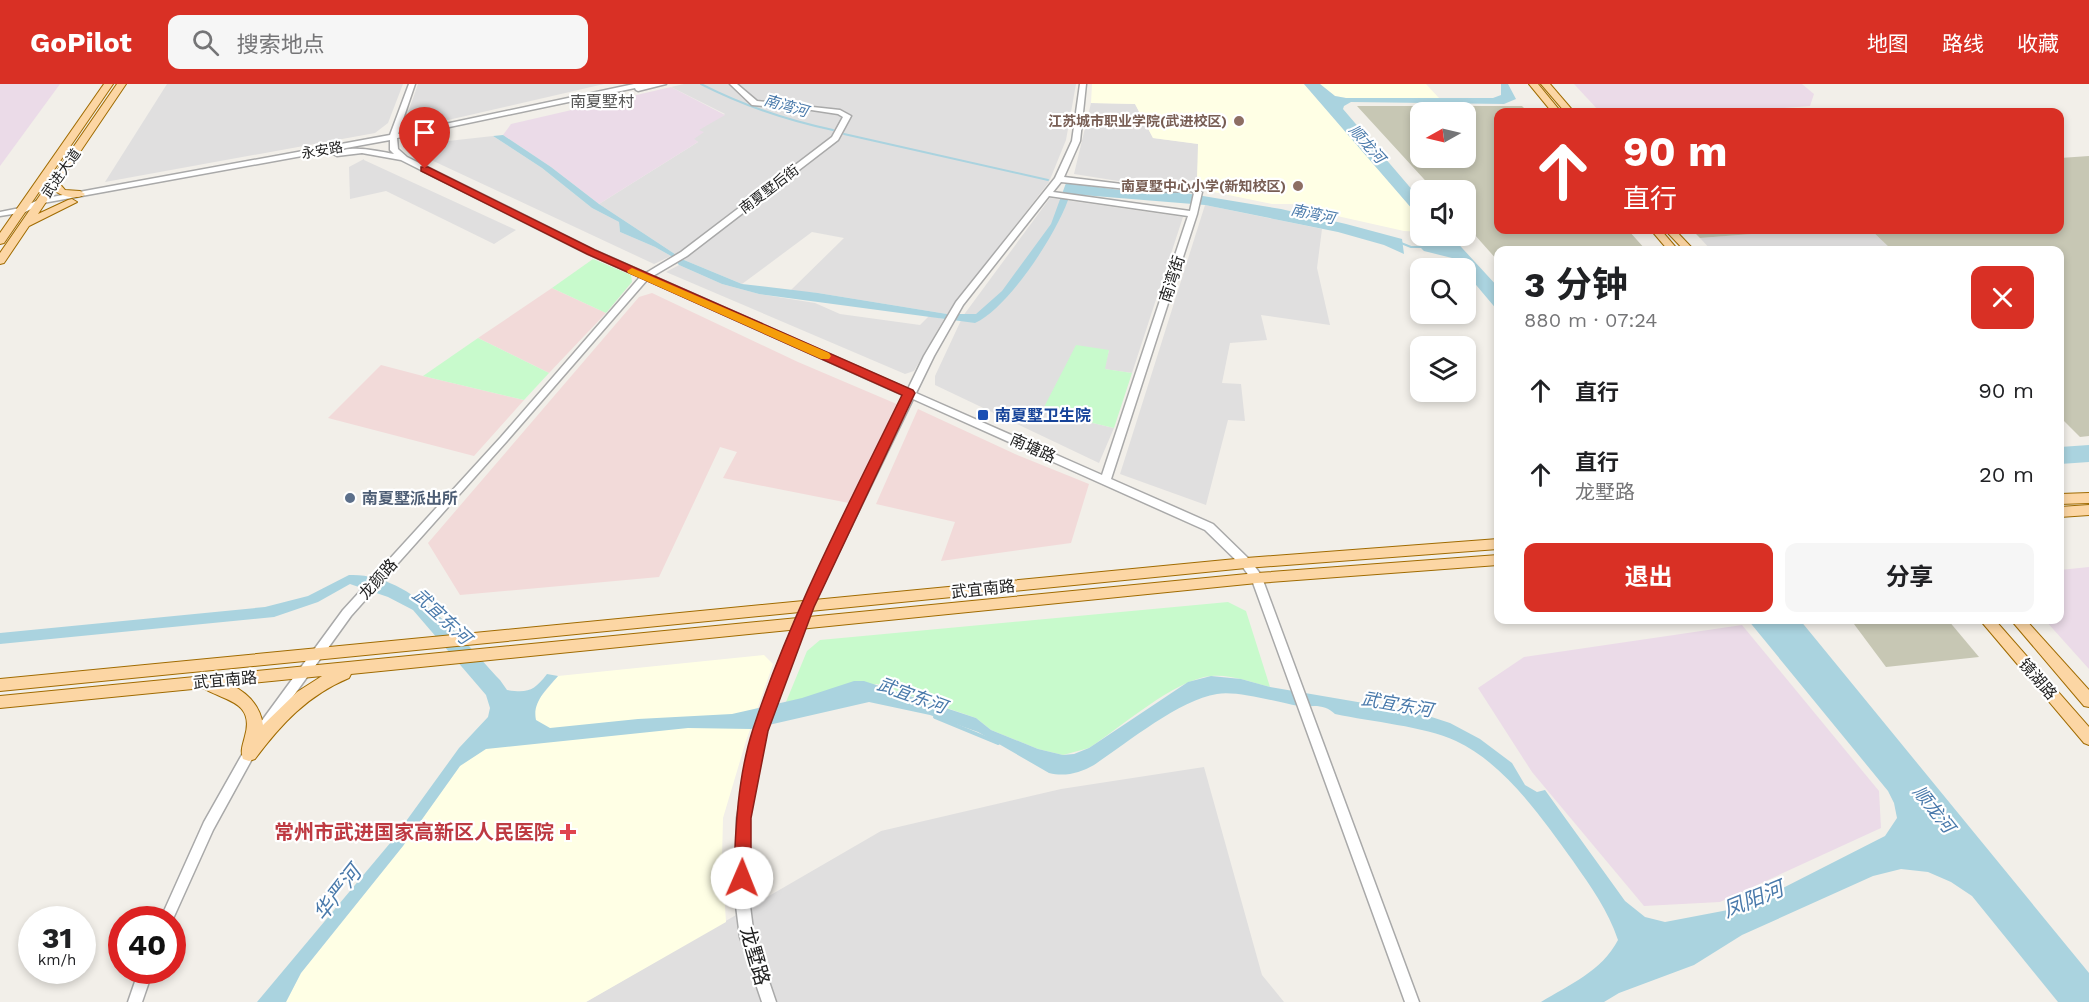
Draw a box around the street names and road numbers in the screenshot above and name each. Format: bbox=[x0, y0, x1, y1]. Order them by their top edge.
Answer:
street label: 永安路 bbox=[300, 138, 344, 162]
street label: 武进大道 bbox=[38, 145, 84, 201]
street label: 南夏墅后街 bbox=[736, 162, 802, 216]
street label: 南湾街 bbox=[1156, 253, 1188, 305]
street label: 南塘路 bbox=[1007, 430, 1059, 466]
street label: 龙颜路 bbox=[355, 555, 401, 603]
street label: 武宜南路 bbox=[950, 576, 1016, 602]
street label: 镜湖路 bbox=[2015, 655, 2061, 703]
street label: 武宜南路 bbox=[192, 668, 258, 692]
street label: 龙墅路 bbox=[735, 924, 775, 988]

